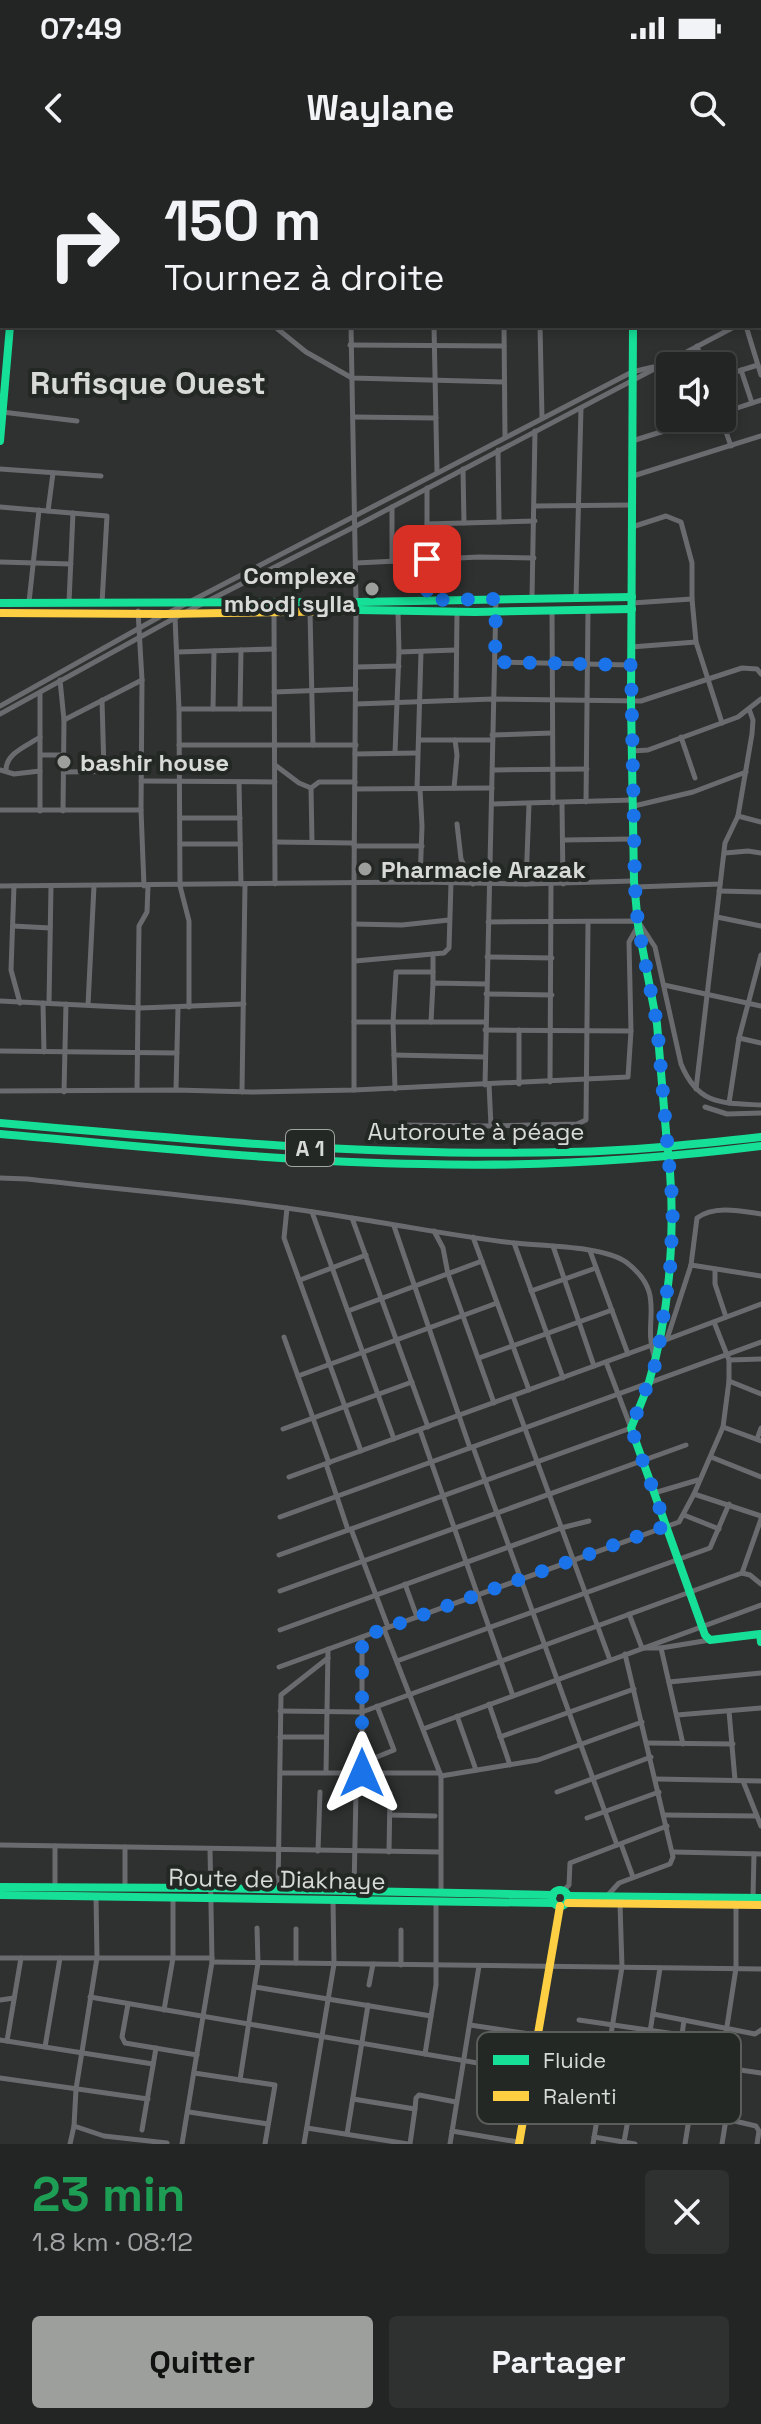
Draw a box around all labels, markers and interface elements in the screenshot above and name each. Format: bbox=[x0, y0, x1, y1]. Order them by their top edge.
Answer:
text: 07:49 bbox=[40, 9, 122, 48]
text: Waylane bbox=[307, 85, 454, 131]
icon: back bbox=[32, 86, 76, 130]
icon: search bbox=[685, 86, 729, 130]
text: 150 m bbox=[164, 185, 321, 256]
icon: right bbox=[32, 192, 136, 296]
text: Tournez à droite bbox=[164, 255, 445, 301]
map controls bbox=[656, 352, 736, 432]
button: sound bbox=[656, 352, 736, 432]
district label: Rufisque Ouest bbox=[30, 363, 266, 403]
pin bbox=[393, 525, 461, 593]
icon: arrive bbox=[405, 537, 449, 581]
place label: Complexe mbodj sylla bbox=[224, 560, 356, 619]
marker: Complexe mbodj sylla bbox=[363, 580, 381, 598]
place label: bashir house bbox=[80, 747, 229, 778]
marker: bashir house bbox=[55, 753, 73, 771]
place label: Pharmacie Arazak bbox=[381, 854, 586, 885]
marker: Pharmacie Arazak bbox=[356, 860, 374, 878]
street label: Autoroute à péage bbox=[367, 1116, 585, 1147]
road number: A 1 bbox=[286, 1130, 334, 1166]
position arrow bbox=[320, 1731, 404, 1815]
street label: Route de Diakhaye bbox=[168, 1862, 386, 1896]
legend bbox=[477, 2032, 741, 2124]
text: Fluide bbox=[543, 2046, 606, 2074]
text: Ralenti bbox=[543, 2082, 617, 2110]
text: 23 min bbox=[32, 2164, 185, 2225]
button: close bbox=[645, 2170, 729, 2254]
text: 1.8 km · 08:12 bbox=[32, 2225, 193, 2259]
button: Quitter bbox=[32, 2316, 373, 2408]
button: Partager bbox=[389, 2316, 729, 2408]

